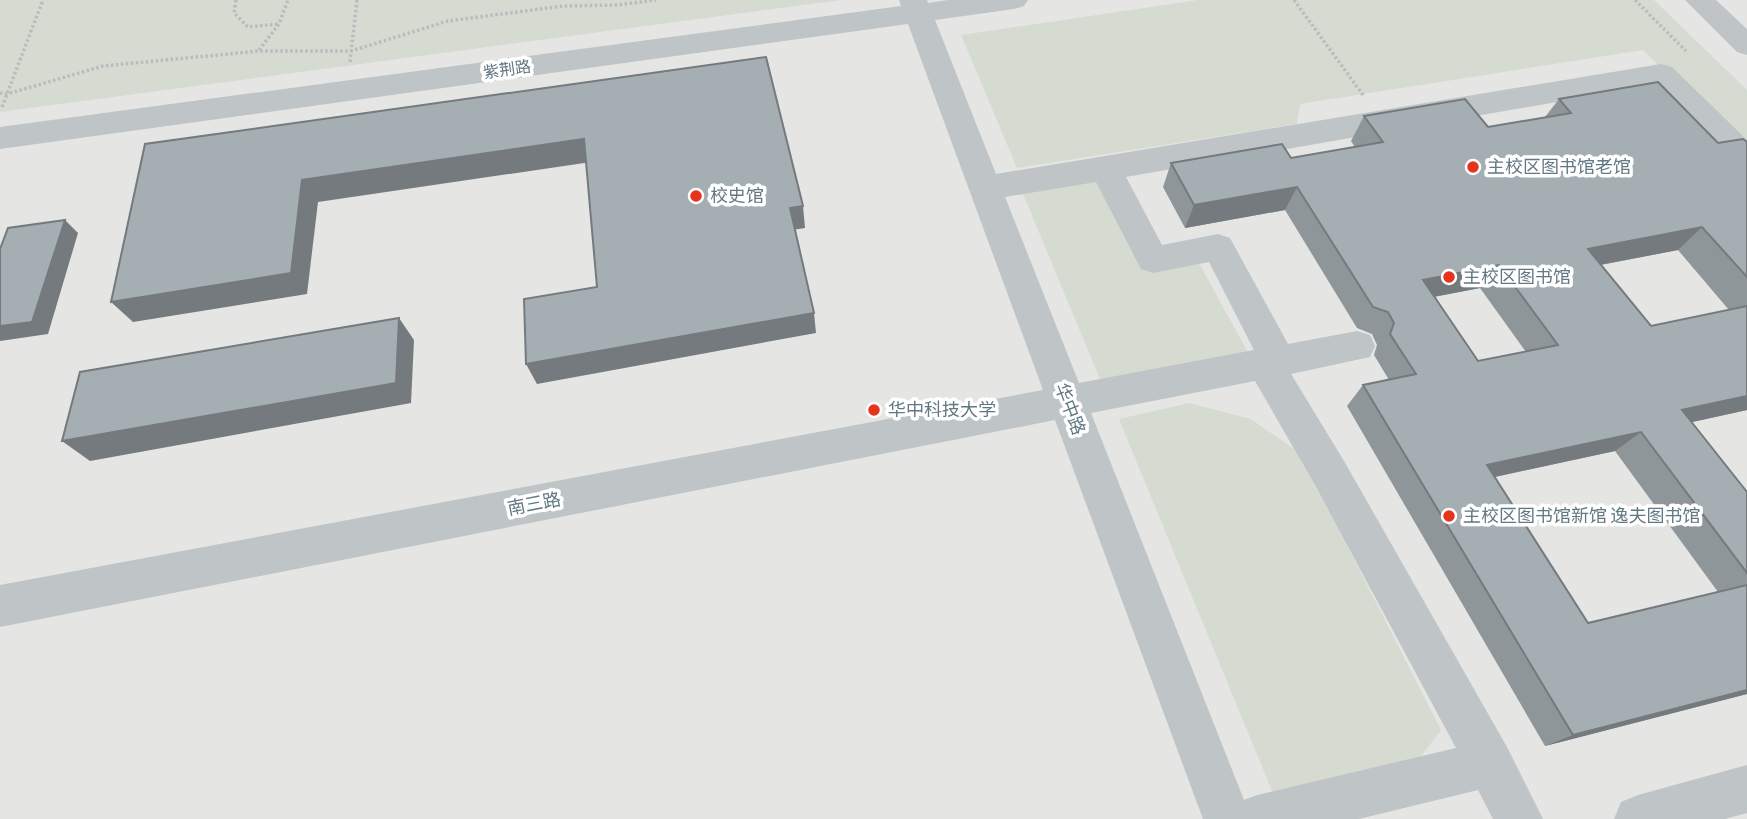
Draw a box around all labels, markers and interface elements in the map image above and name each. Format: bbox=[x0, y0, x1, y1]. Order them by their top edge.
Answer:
street label: 紫荆路 bbox=[482, 56, 532, 81]
place label: 主校区图书馆老馆 bbox=[1487, 155, 1631, 177]
marker: 主校区图书馆老馆 bbox=[1465, 159, 1481, 175]
place label: 校史馆 bbox=[710, 184, 764, 206]
marker: 校史馆 bbox=[688, 188, 704, 204]
place label: 主校区图书馆 bbox=[1463, 265, 1571, 287]
marker: 主校区图书馆 bbox=[1441, 269, 1457, 285]
street label: 华中路 bbox=[1051, 379, 1091, 438]
place label: 华中科技大学 bbox=[888, 398, 996, 420]
marker: 华中科技大学 bbox=[866, 402, 882, 418]
street label: 南三路 bbox=[505, 487, 562, 519]
place label: 主校区图书馆新馆 逸夫图书馆 bbox=[1463, 504, 1700, 526]
marker: 主校区图书馆新馆 逸夫图书馆 bbox=[1441, 508, 1457, 524]

